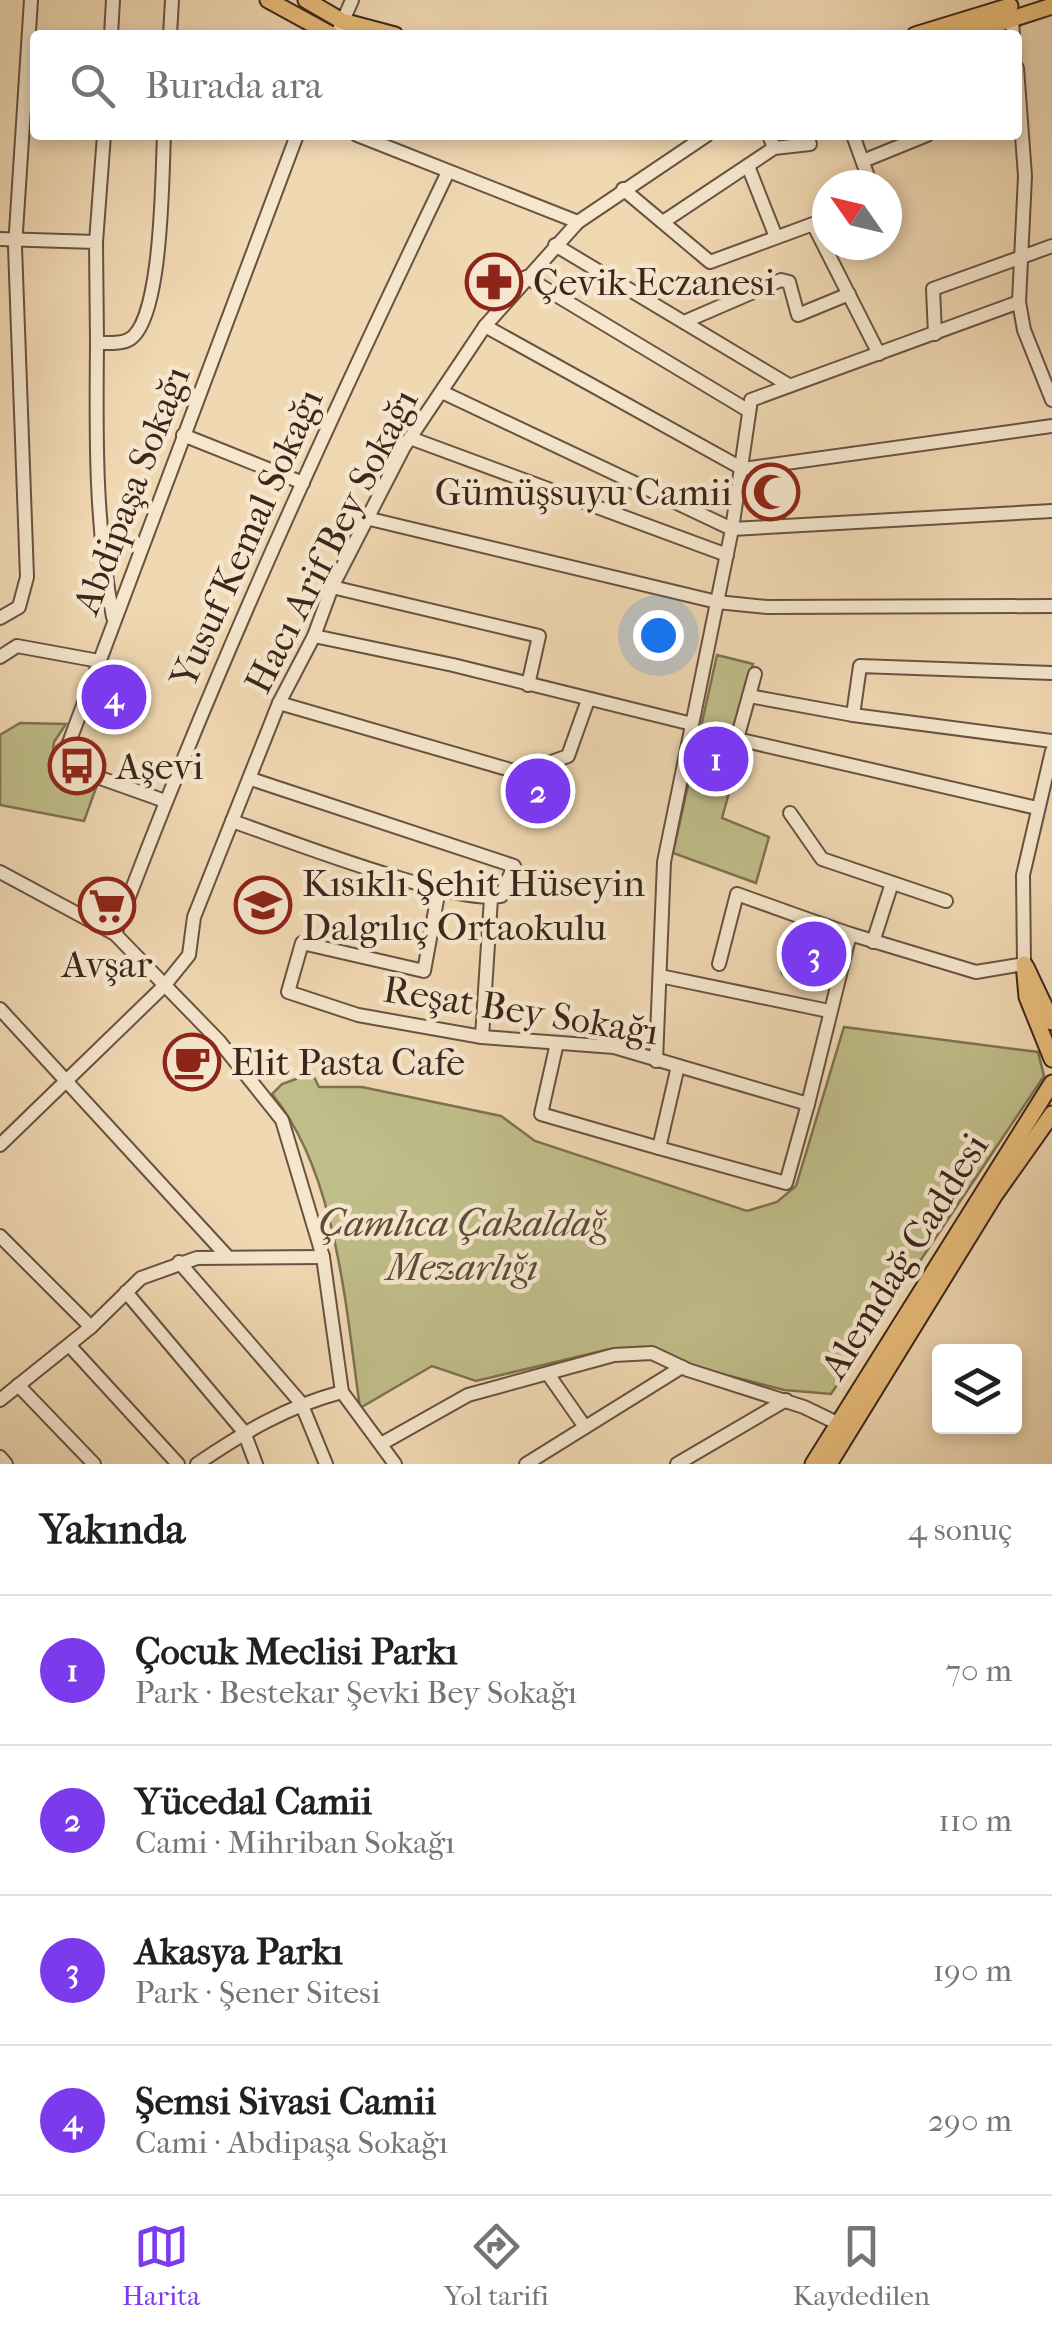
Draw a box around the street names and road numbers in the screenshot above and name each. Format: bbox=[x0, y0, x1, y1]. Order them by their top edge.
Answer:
street label: Abdipaşa Sokağı bbox=[63, 360, 199, 622]
street label: Yusuf Kemal Sokağı bbox=[160, 382, 332, 695]
street label: Hacı Arif Bey Sokağı bbox=[235, 382, 428, 701]
street label: Reşat Bey Sokağı bbox=[380, 967, 662, 1054]
street label: Alemdağ Caddesi bbox=[810, 1125, 998, 1389]

